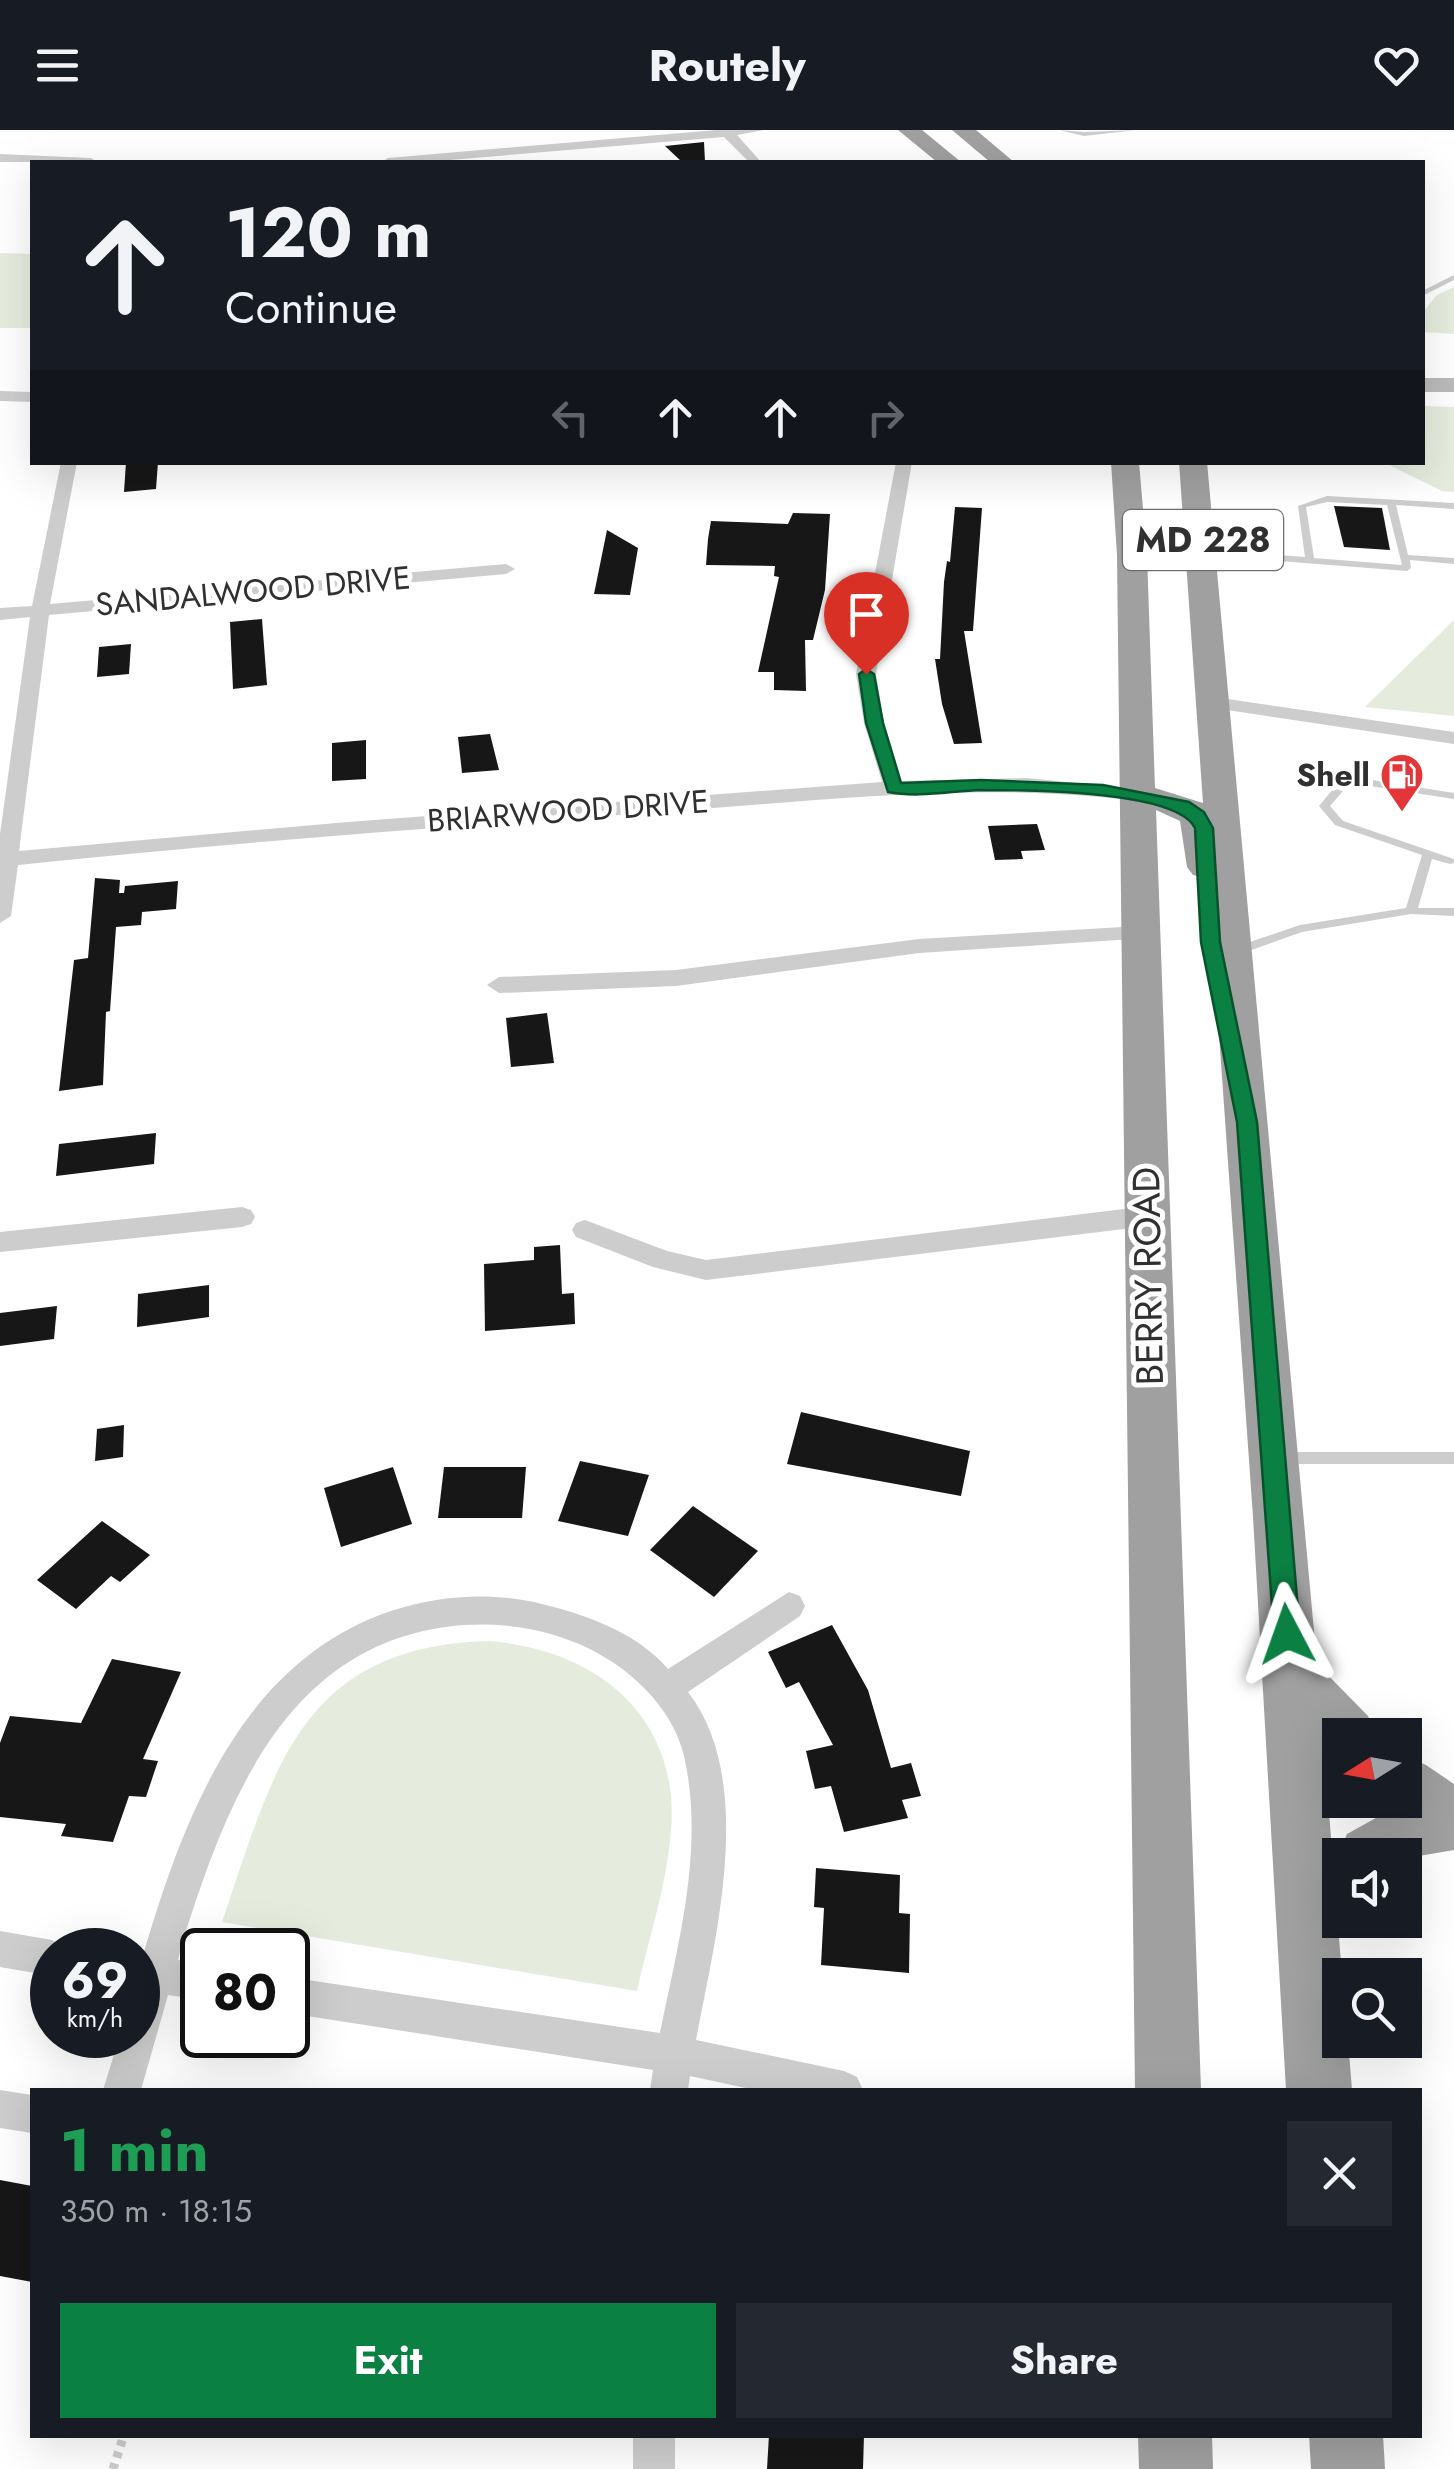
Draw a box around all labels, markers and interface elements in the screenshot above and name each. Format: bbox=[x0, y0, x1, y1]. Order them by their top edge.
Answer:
text: Routely bbox=[648, 33, 806, 98]
icon: menu bbox=[30, 38, 85, 93]
icon: heart bbox=[1369, 38, 1424, 93]
text: 120 m bbox=[225, 182, 431, 283]
icon: ahead bbox=[60, 200, 190, 330]
text: Continue bbox=[225, 275, 397, 340]
icon: left bbox=[543, 390, 598, 445]
icon: ahead bbox=[648, 390, 703, 445]
icon: ahead bbox=[753, 390, 808, 445]
icon: right bbox=[858, 390, 913, 445]
road number: MD 228 bbox=[1123, 510, 1283, 570]
street label: SANDALWOOD DRIVE bbox=[94, 554, 412, 628]
pin bbox=[824, 572, 909, 675]
icon: arrive bbox=[839, 587, 894, 642]
place label: Shell bbox=[1296, 752, 1370, 798]
fuel station icon: Shell bbox=[1379, 752, 1425, 813]
street label: BRIARWOOD DRIVE bbox=[426, 778, 710, 844]
street label: BERRY ROAD bbox=[1118, 1166, 1177, 1386]
position arrow bbox=[1235, 1582, 1339, 1686]
north arrow bbox=[1322, 1718, 1422, 1818]
map controls bbox=[1322, 1718, 1422, 2058]
button: sound bbox=[1322, 1838, 1422, 1938]
speed limit sign: 80 bbox=[180, 1928, 310, 2058]
text: 69 bbox=[62, 1944, 128, 2017]
button: search bbox=[1322, 1958, 1422, 2058]
text: km/h bbox=[67, 2000, 123, 2036]
text: 1 min bbox=[60, 2107, 209, 2194]
button: close bbox=[1287, 2121, 1392, 2226]
text: 350 m · 18:15 bbox=[60, 2188, 252, 2234]
button: Exit bbox=[60, 2303, 716, 2418]
button: Share bbox=[736, 2303, 1392, 2418]

